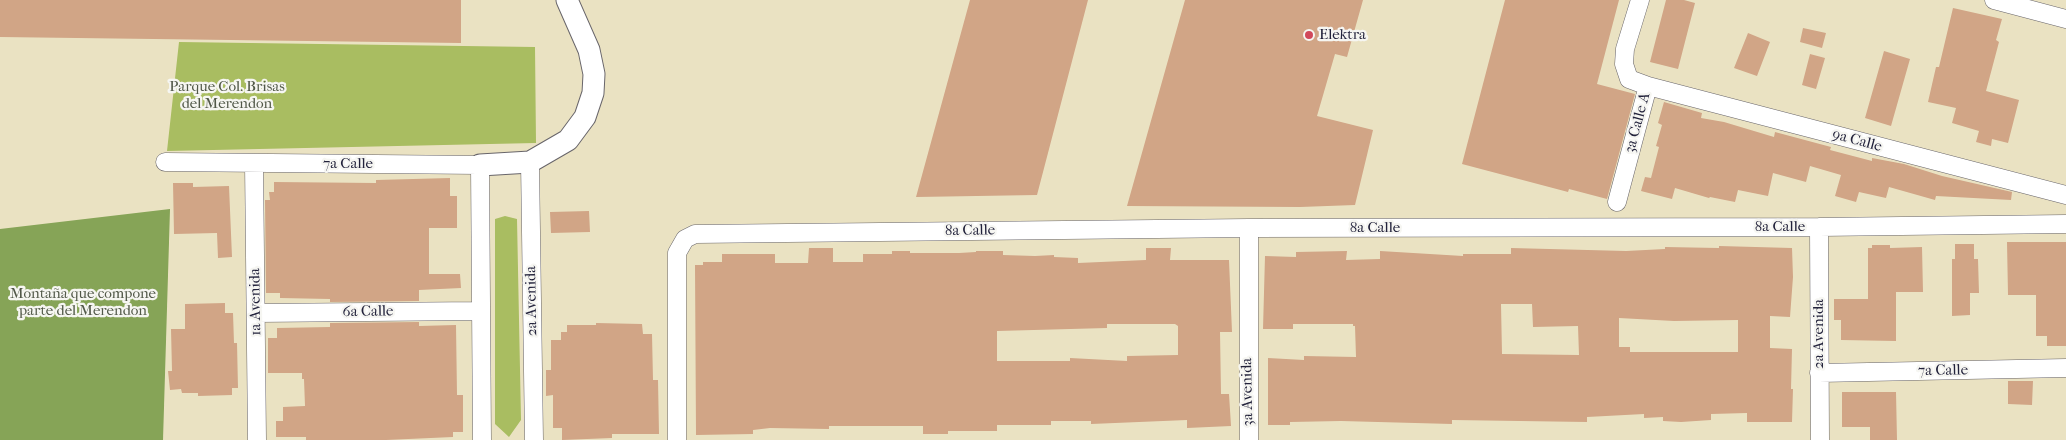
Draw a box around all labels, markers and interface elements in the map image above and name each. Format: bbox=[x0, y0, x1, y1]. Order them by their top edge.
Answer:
place label: Elektra bbox=[1319, 26, 1366, 44]
marker: Elektra bbox=[1303, 29, 1315, 41]
park label: Parque Col. Brisas del Merendon bbox=[169, 78, 285, 113]
street label: 3a Calle A bbox=[1621, 91, 1655, 155]
street label: 9a Calle bbox=[1830, 126, 1884, 156]
street label: 7a Calle bbox=[323, 155, 373, 173]
street label: 8a Calle bbox=[1755, 218, 1805, 236]
street label: 8a Calle bbox=[1350, 219, 1400, 237]
street label: 8a Calle bbox=[945, 222, 995, 240]
street label: 2a Avenida bbox=[522, 266, 542, 336]
street label: 1a Avenida bbox=[246, 268, 266, 336]
park label: Montaña que compone parte del Merendon bbox=[10, 285, 156, 320]
street label: 2a Avenida bbox=[1810, 299, 1828, 369]
street label: 6a Calle bbox=[342, 303, 394, 321]
street label: 3a Avenida bbox=[1238, 358, 1258, 426]
street label: 7a Calle bbox=[1918, 362, 1968, 380]

